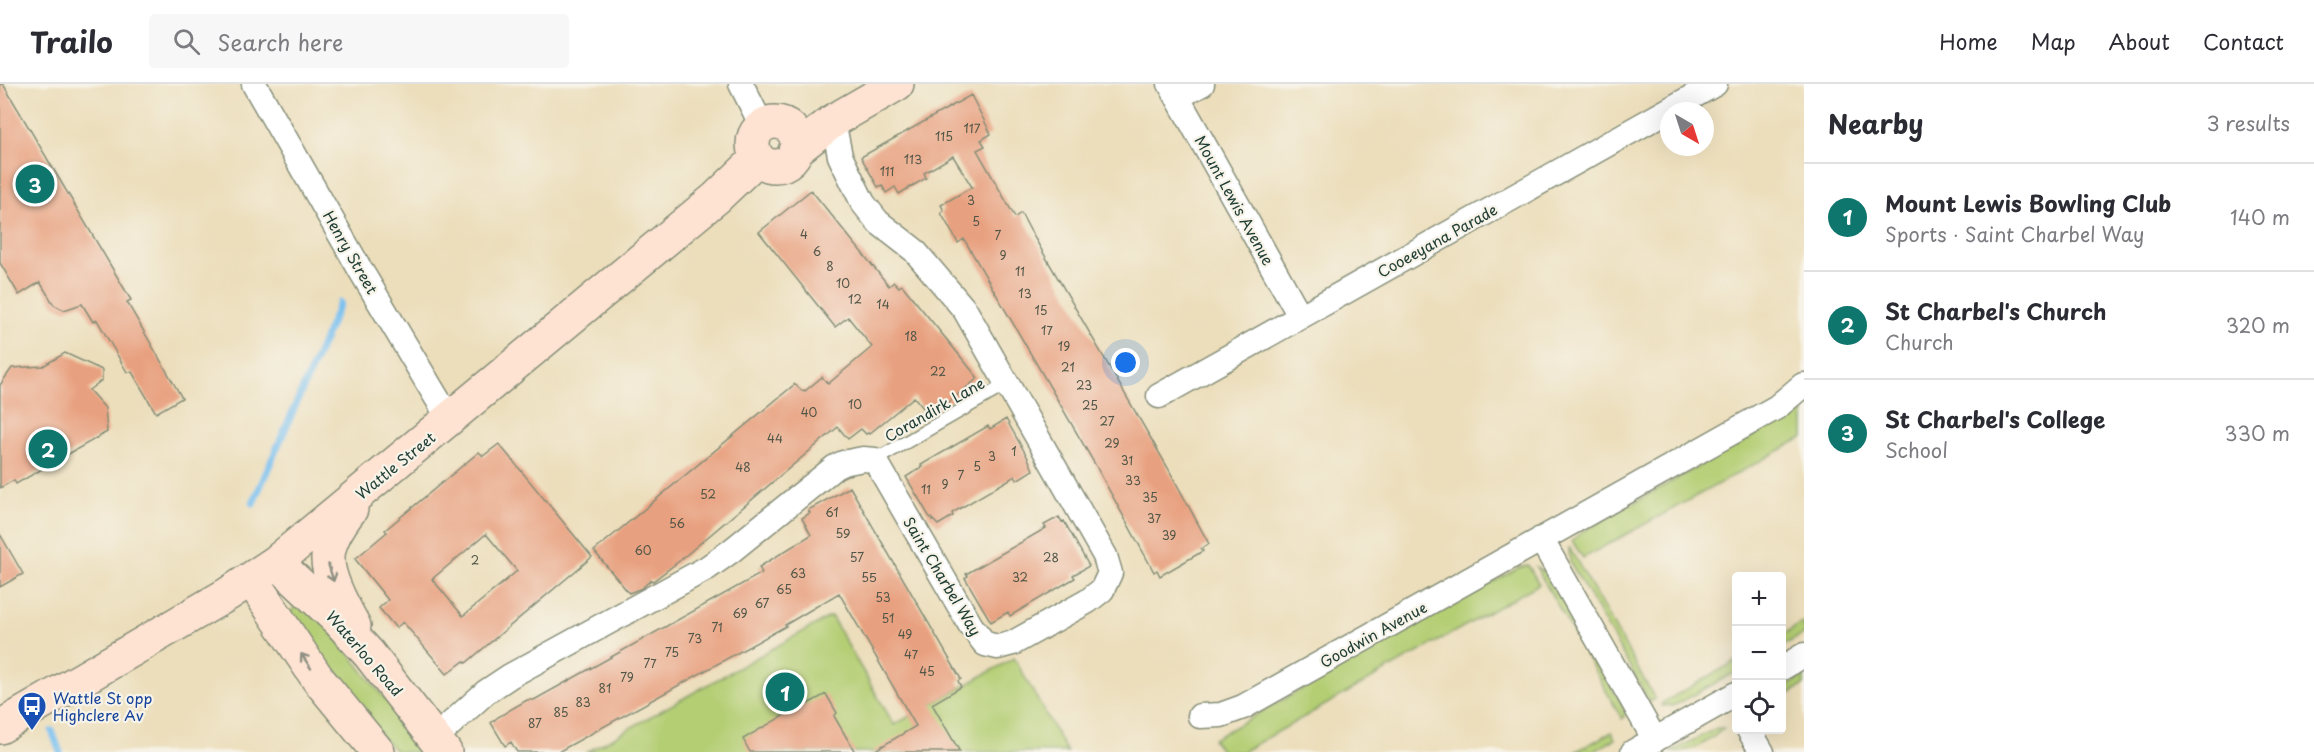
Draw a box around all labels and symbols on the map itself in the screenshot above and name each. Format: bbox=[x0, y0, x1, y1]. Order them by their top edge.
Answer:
north arrow bbox=[1660, 102, 1714, 156]
house number: 117 bbox=[964, 119, 981, 137]
house number: 115 bbox=[935, 127, 953, 145]
street label: Mount Lewis Avenue bbox=[1190, 131, 1280, 269]
house number: 113 bbox=[904, 150, 922, 168]
pin: 3 bbox=[15, 162, 54, 206]
house number: 111 bbox=[880, 162, 894, 180]
house number: 3 bbox=[967, 191, 975, 209]
street label: Cooeeyana Parade bbox=[1373, 197, 1501, 283]
street label: Henry Street bbox=[318, 206, 384, 298]
house number: 5 bbox=[972, 212, 980, 230]
house number: 4 bbox=[800, 225, 808, 243]
house number: 7 bbox=[995, 226, 1002, 244]
house number: 6 bbox=[813, 242, 821, 260]
house number: 9 bbox=[999, 246, 1007, 264]
house number: 8 bbox=[826, 257, 834, 275]
house number: 11 bbox=[1015, 262, 1025, 280]
house number: 10 bbox=[836, 274, 850, 292]
house number: 13 bbox=[1018, 284, 1032, 302]
house number: 12 bbox=[848, 290, 862, 308]
house number: 14 bbox=[876, 295, 890, 313]
house number: 15 bbox=[1034, 301, 1048, 319]
house number: 17 bbox=[1041, 321, 1053, 339]
house number: 18 bbox=[905, 327, 917, 345]
house number: 19 bbox=[1058, 337, 1070, 355]
your location bbox=[1111, 348, 1140, 377]
house number: 21 bbox=[1061, 358, 1075, 376]
house number: 22 bbox=[930, 362, 946, 380]
street label: Corandirk Lane bbox=[880, 371, 989, 447]
house number: 23 bbox=[1076, 376, 1092, 394]
house number: 10 bbox=[848, 395, 862, 413]
house number: 25 bbox=[1082, 396, 1098, 414]
house number: 40 bbox=[801, 403, 818, 421]
house number: 27 bbox=[1100, 412, 1115, 430]
pin: 2 bbox=[28, 426, 68, 472]
street label: Wattle Street bbox=[350, 426, 440, 504]
house number: 44 bbox=[767, 429, 783, 447]
house number: 29 bbox=[1104, 434, 1120, 452]
house number: 1 bbox=[1011, 442, 1017, 460]
house number: 3 bbox=[988, 447, 996, 465]
house number: 31 bbox=[1121, 451, 1133, 469]
house number: 5 bbox=[973, 457, 981, 475]
house number: 48 bbox=[735, 458, 751, 476]
house number: 7 bbox=[958, 466, 965, 484]
house number: 33 bbox=[1125, 471, 1141, 489]
house number: 9 bbox=[941, 475, 949, 493]
house number: 11 bbox=[921, 480, 931, 498]
house number: 52 bbox=[700, 485, 716, 503]
house number: 35 bbox=[1142, 488, 1158, 506]
house number: 61 bbox=[825, 503, 839, 521]
house number: 37 bbox=[1147, 509, 1162, 527]
street label: Saint Charbel Way bbox=[898, 512, 988, 640]
house number: 56 bbox=[669, 514, 685, 532]
house number: 59 bbox=[836, 524, 850, 542]
house number: 39 bbox=[1162, 526, 1176, 544]
house number: 60 bbox=[634, 541, 652, 559]
house number: 57 bbox=[850, 548, 864, 566]
house number: 28 bbox=[1043, 548, 1059, 566]
house number: 2 bbox=[471, 551, 479, 569]
one-way arrow bbox=[326, 563, 337, 582]
house number: 63 bbox=[790, 564, 806, 582]
house number: 55 bbox=[861, 568, 877, 586]
house number: 32 bbox=[1012, 568, 1028, 586]
house number: 65 bbox=[776, 580, 792, 598]
house number: 53 bbox=[875, 588, 891, 606]
house number: 67 bbox=[755, 594, 770, 612]
street label: Goodwin Avenue bbox=[1315, 595, 1431, 673]
house number: 69 bbox=[732, 604, 748, 622]
street label: Waterloo Road bbox=[321, 605, 409, 701]
house number: 51 bbox=[882, 609, 894, 627]
house number: 71 bbox=[711, 618, 723, 636]
house number: 49 bbox=[898, 625, 912, 643]
house number: 73 bbox=[688, 629, 702, 647]
house number: 75 bbox=[665, 643, 679, 661]
house number: 47 bbox=[904, 645, 919, 663]
one-way arrow bbox=[300, 654, 312, 670]
house number: 77 bbox=[643, 654, 657, 672]
house number: 45 bbox=[919, 662, 935, 680]
house number: 79 bbox=[620, 668, 634, 686]
pin: 1 bbox=[766, 670, 804, 714]
house number: 81 bbox=[599, 679, 611, 697]
place label: Wattle St opp Highclere Av bbox=[53, 686, 152, 726]
bus stop icon: Wattle St opp Highclere Av bbox=[16, 690, 48, 732]
house number: 83 bbox=[575, 693, 591, 711]
house number: 85 bbox=[554, 703, 568, 721]
house number: 87 bbox=[528, 714, 542, 732]

